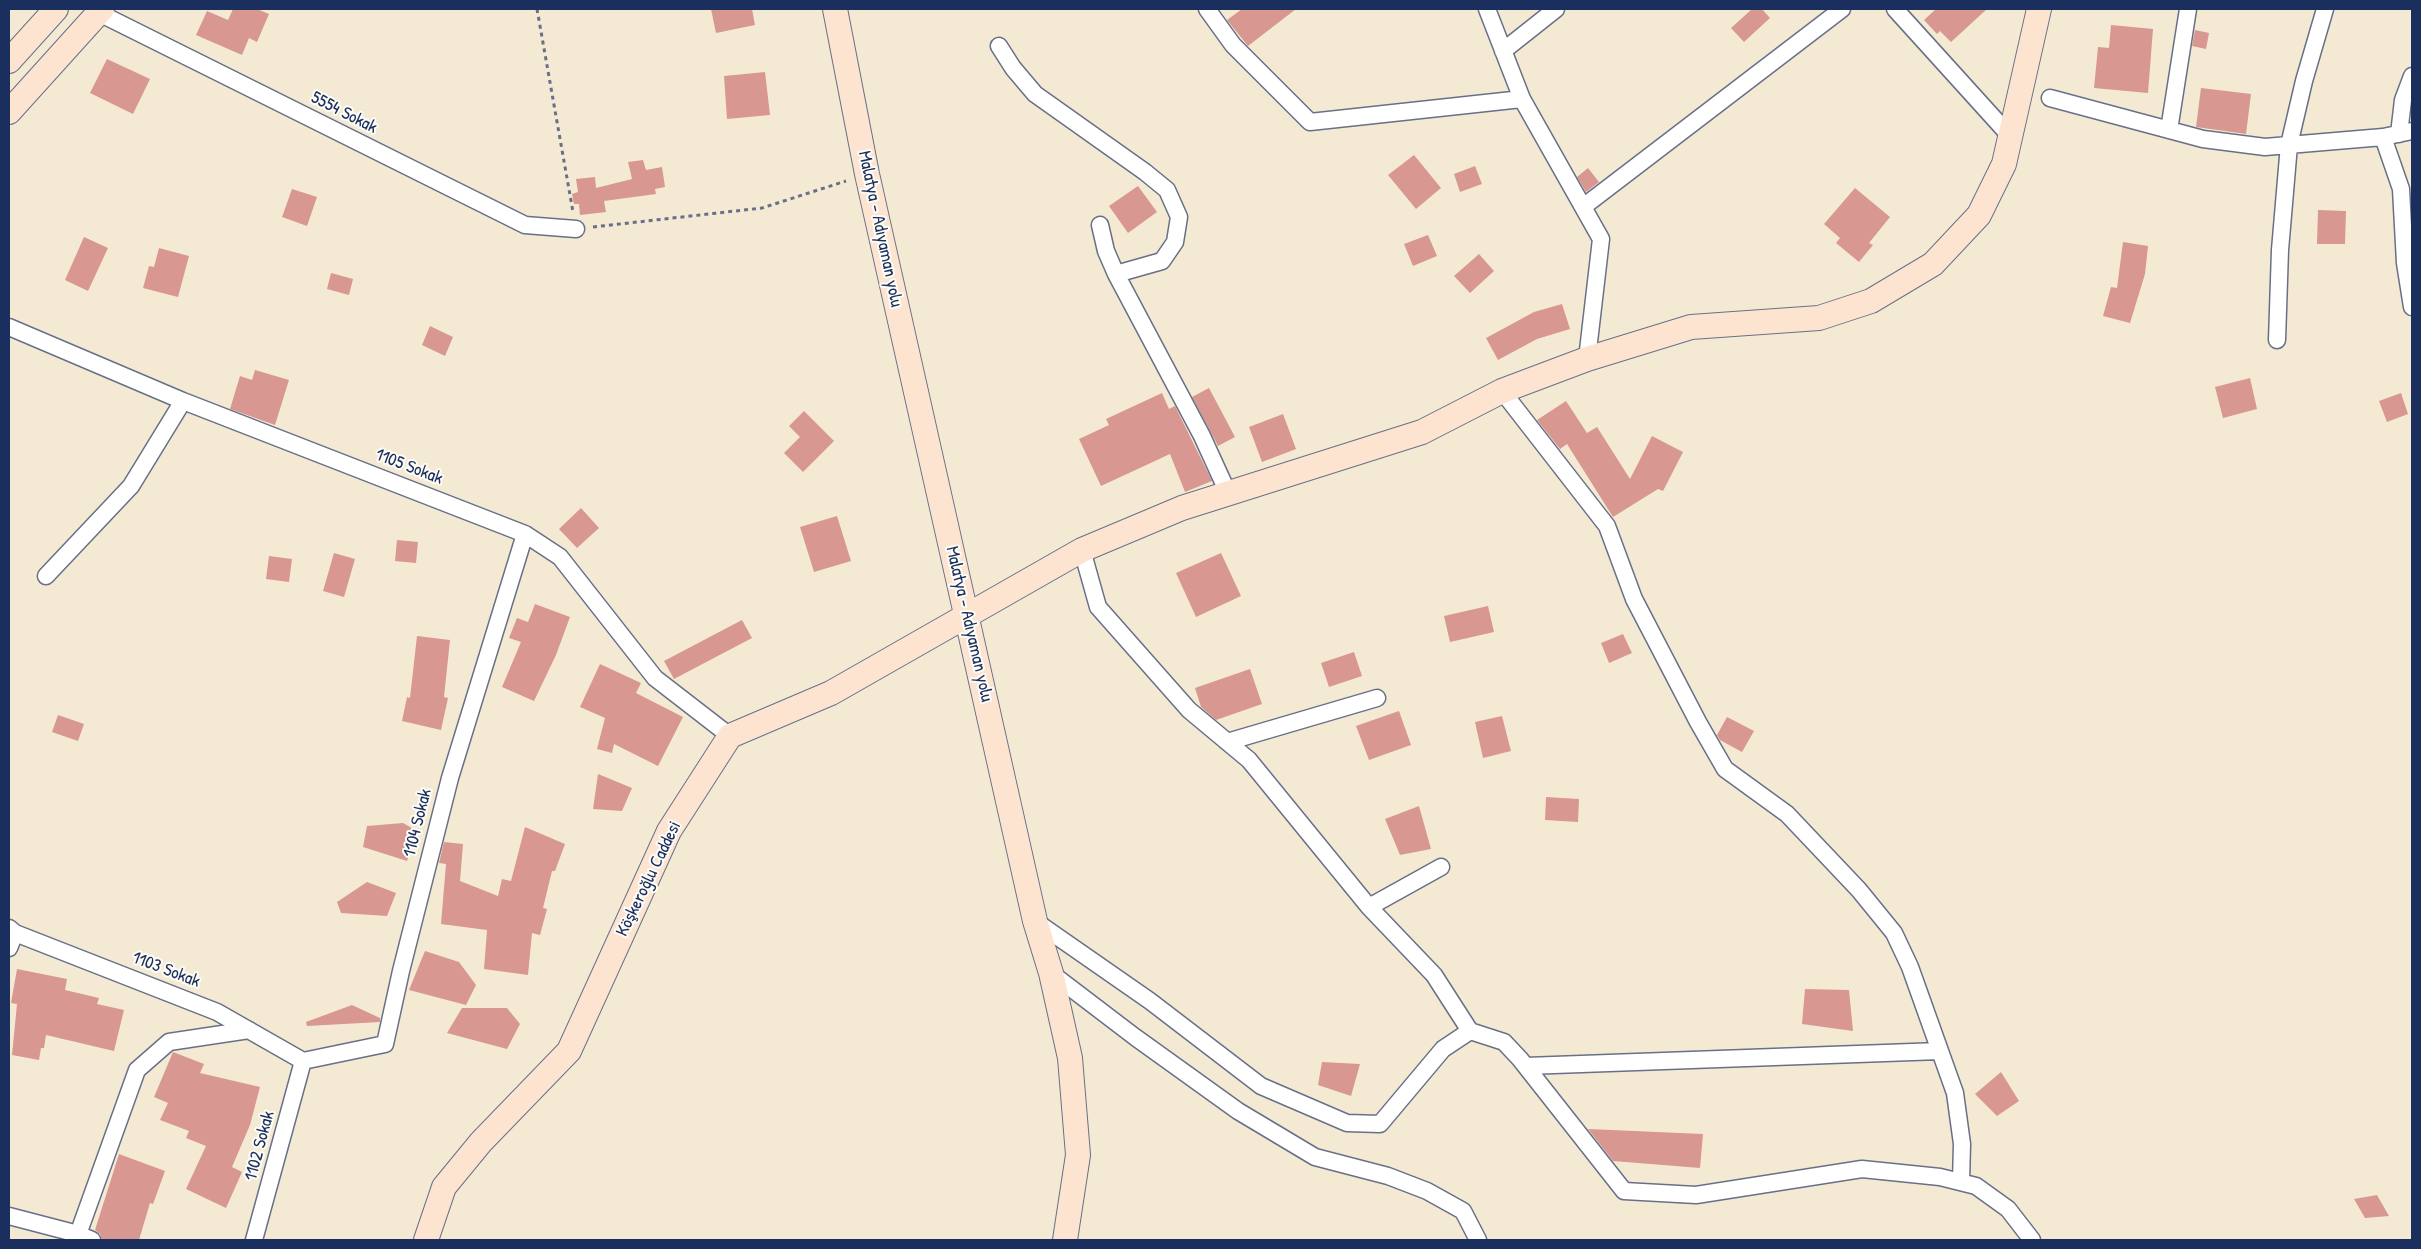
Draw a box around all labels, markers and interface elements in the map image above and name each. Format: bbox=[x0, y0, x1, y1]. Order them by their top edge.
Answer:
street label: 5554 Sokak bbox=[307, 87, 381, 139]
street label: Malatya - Adıyaman yolu bbox=[853, 149, 907, 309]
street label: 1105 Sokak bbox=[372, 444, 446, 490]
street label: Malatya - Adıyaman yolu bbox=[941, 544, 997, 704]
street label: 1104 Sokak bbox=[399, 787, 437, 859]
street label: Köşkeroğlu Caddesi bbox=[612, 818, 686, 940]
street label: 1103 Sokak bbox=[129, 947, 203, 993]
street label: 1102 Sokak bbox=[240, 1109, 280, 1183]

